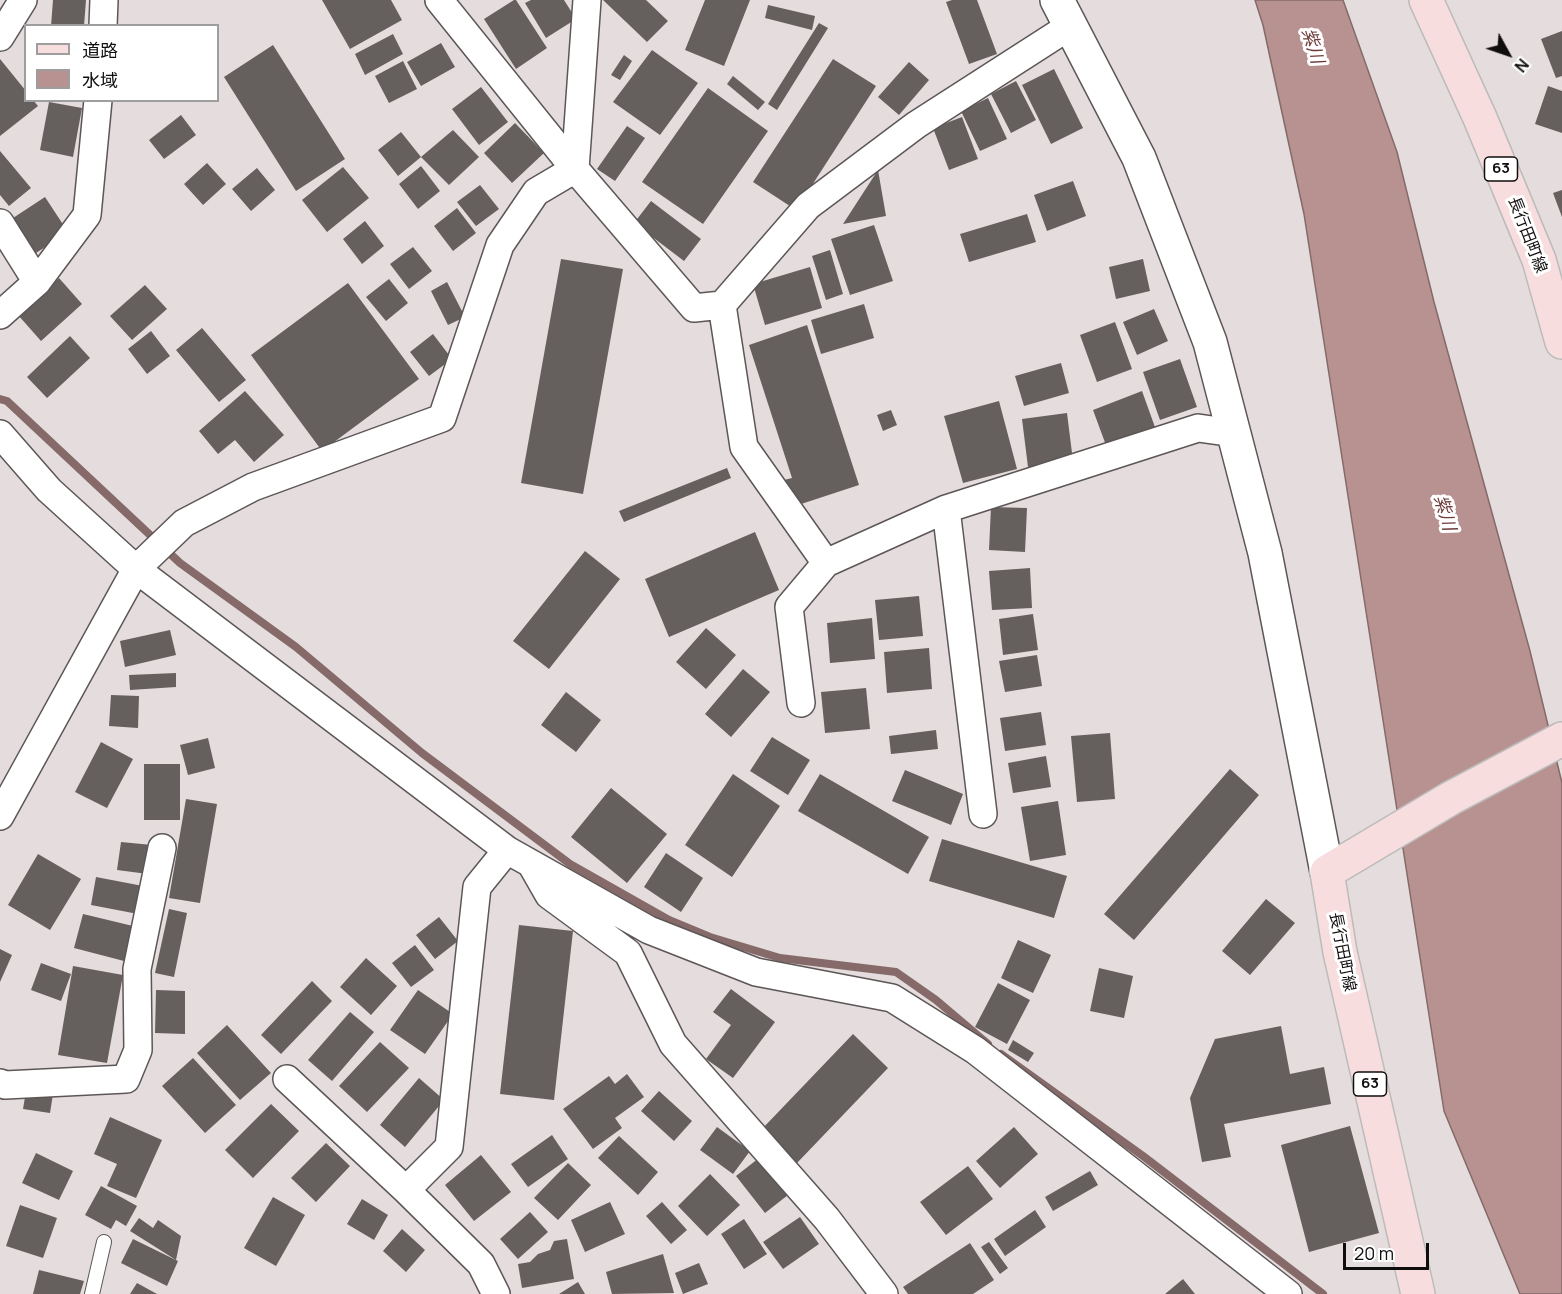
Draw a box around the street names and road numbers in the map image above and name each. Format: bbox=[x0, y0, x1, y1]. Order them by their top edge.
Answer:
road number: 63 bbox=[1484, 157, 1518, 181]
street label: 長行田町線 bbox=[1504, 194, 1550, 276]
street label: 長行田町線 bbox=[1325, 911, 1359, 993]
road number: 63 bbox=[1354, 1072, 1386, 1096]

